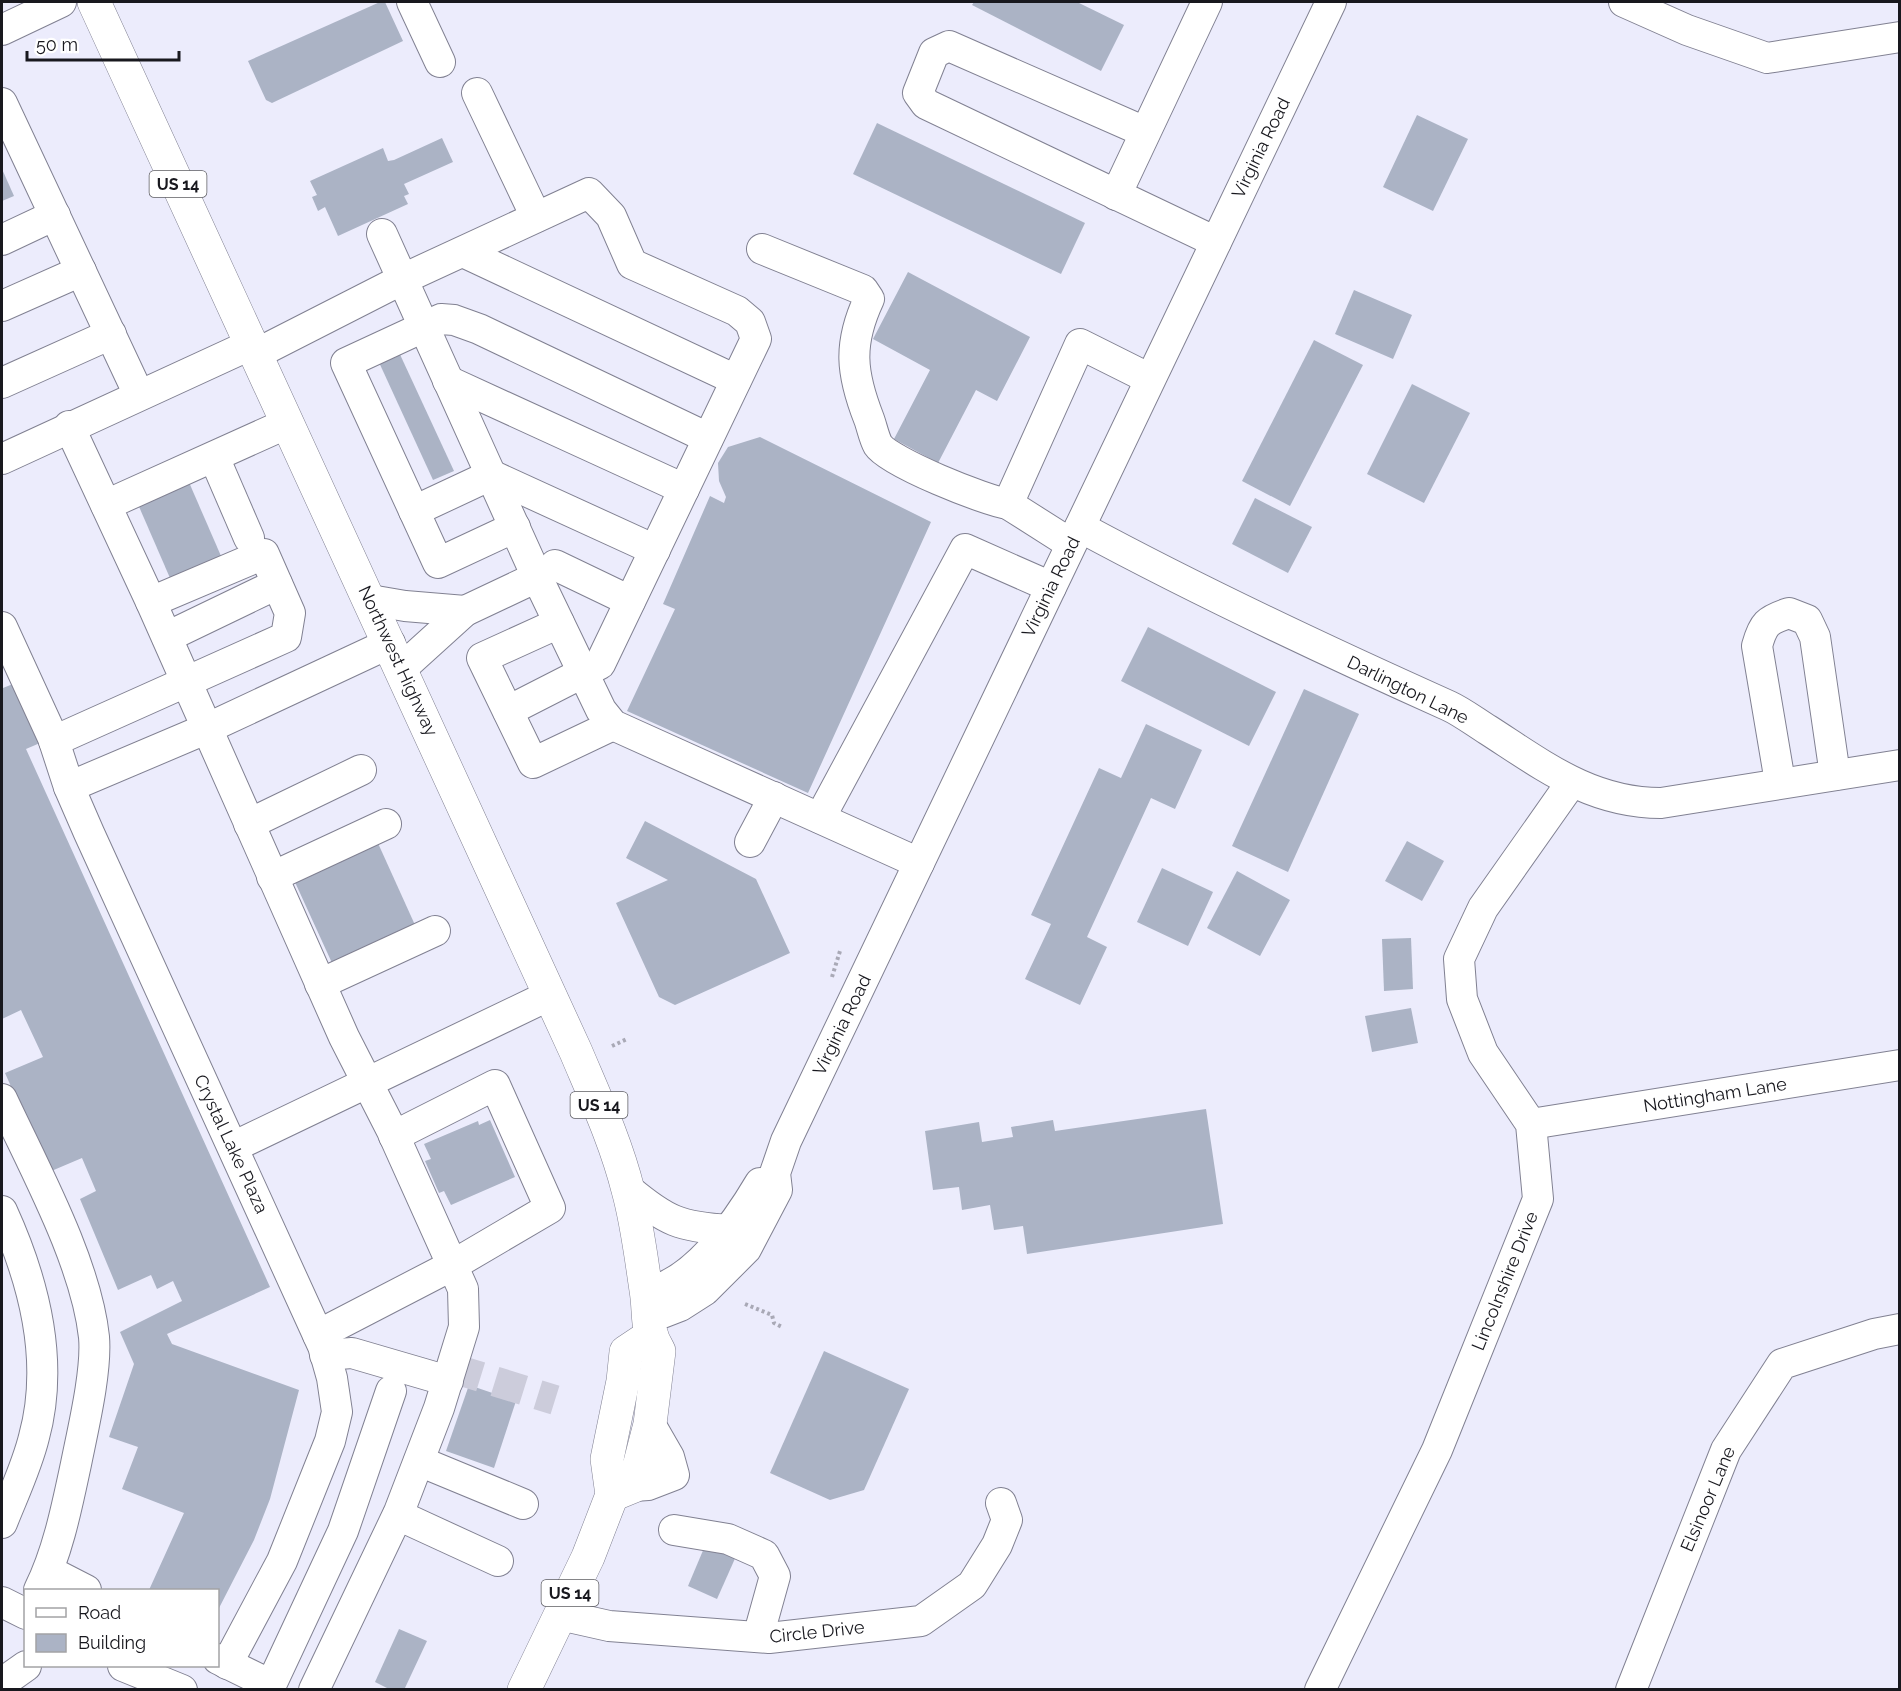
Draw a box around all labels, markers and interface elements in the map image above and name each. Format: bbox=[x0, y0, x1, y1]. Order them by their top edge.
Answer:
scale bar bbox=[27, 24, 178, 62]
text: 50 m bbox=[36, 34, 78, 55]
street label: Virginia Road bbox=[1227, 94, 1294, 201]
road number: US 14 bbox=[150, 171, 207, 197]
street label: Virginia Road bbox=[1017, 533, 1084, 640]
street label: Northwest Highway bbox=[354, 582, 443, 740]
street label: Darlington Lane bbox=[1344, 651, 1473, 728]
street label: Virginia Road bbox=[808, 971, 875, 1078]
street label: Crystal Lake Plaza bbox=[190, 1071, 273, 1217]
street label: Nottingham Lane bbox=[1642, 1073, 1788, 1116]
road number: US 14 bbox=[570, 1092, 628, 1118]
street label: Lincolnshire Drive bbox=[1467, 1208, 1542, 1353]
street label: Elsinoor Lane bbox=[1676, 1443, 1739, 1555]
road number: US 14 bbox=[542, 1580, 598, 1606]
legend bbox=[24, 1589, 219, 1667]
text: Road bbox=[78, 1602, 121, 1623]
street label: Circle Drive bbox=[769, 1616, 866, 1647]
text: Building bbox=[78, 1632, 146, 1653]

